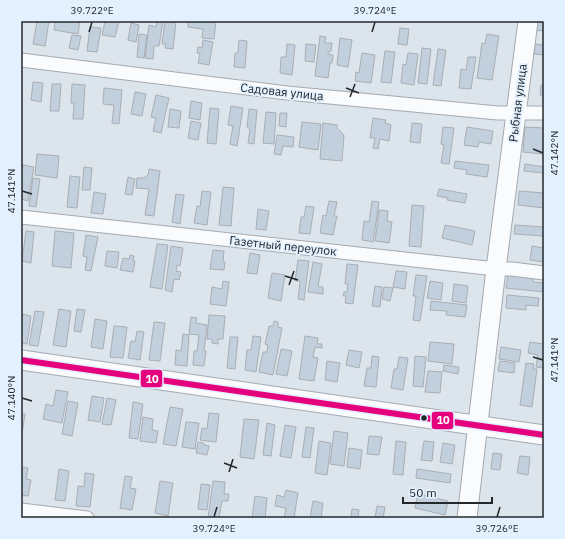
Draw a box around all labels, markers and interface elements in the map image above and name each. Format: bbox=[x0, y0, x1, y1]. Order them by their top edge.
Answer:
text: 39.722°E bbox=[70, 4, 114, 17]
text: 39.724°E bbox=[353, 4, 397, 17]
street label: Рыбная улица bbox=[505, 62, 530, 143]
street label: Садовая улица bbox=[240, 80, 325, 103]
text: 47.142°N bbox=[548, 131, 561, 175]
text: 47.141°N bbox=[5, 169, 18, 213]
street label: Газетный переулок bbox=[229, 232, 338, 259]
text: 47.141°N bbox=[548, 338, 561, 382]
line badge: 10 bbox=[140, 369, 163, 388]
text: 10 bbox=[145, 372, 159, 386]
text: 47.140°N bbox=[5, 376, 18, 420]
line badge: 10 bbox=[431, 411, 454, 430]
unlabelled marker bbox=[419, 413, 429, 423]
text: 10 bbox=[436, 413, 450, 427]
scale bar bbox=[403, 479, 492, 505]
text: 50 m bbox=[409, 485, 437, 500]
text: 39.724°E bbox=[192, 522, 236, 535]
text: 39.726°E bbox=[475, 522, 519, 535]

